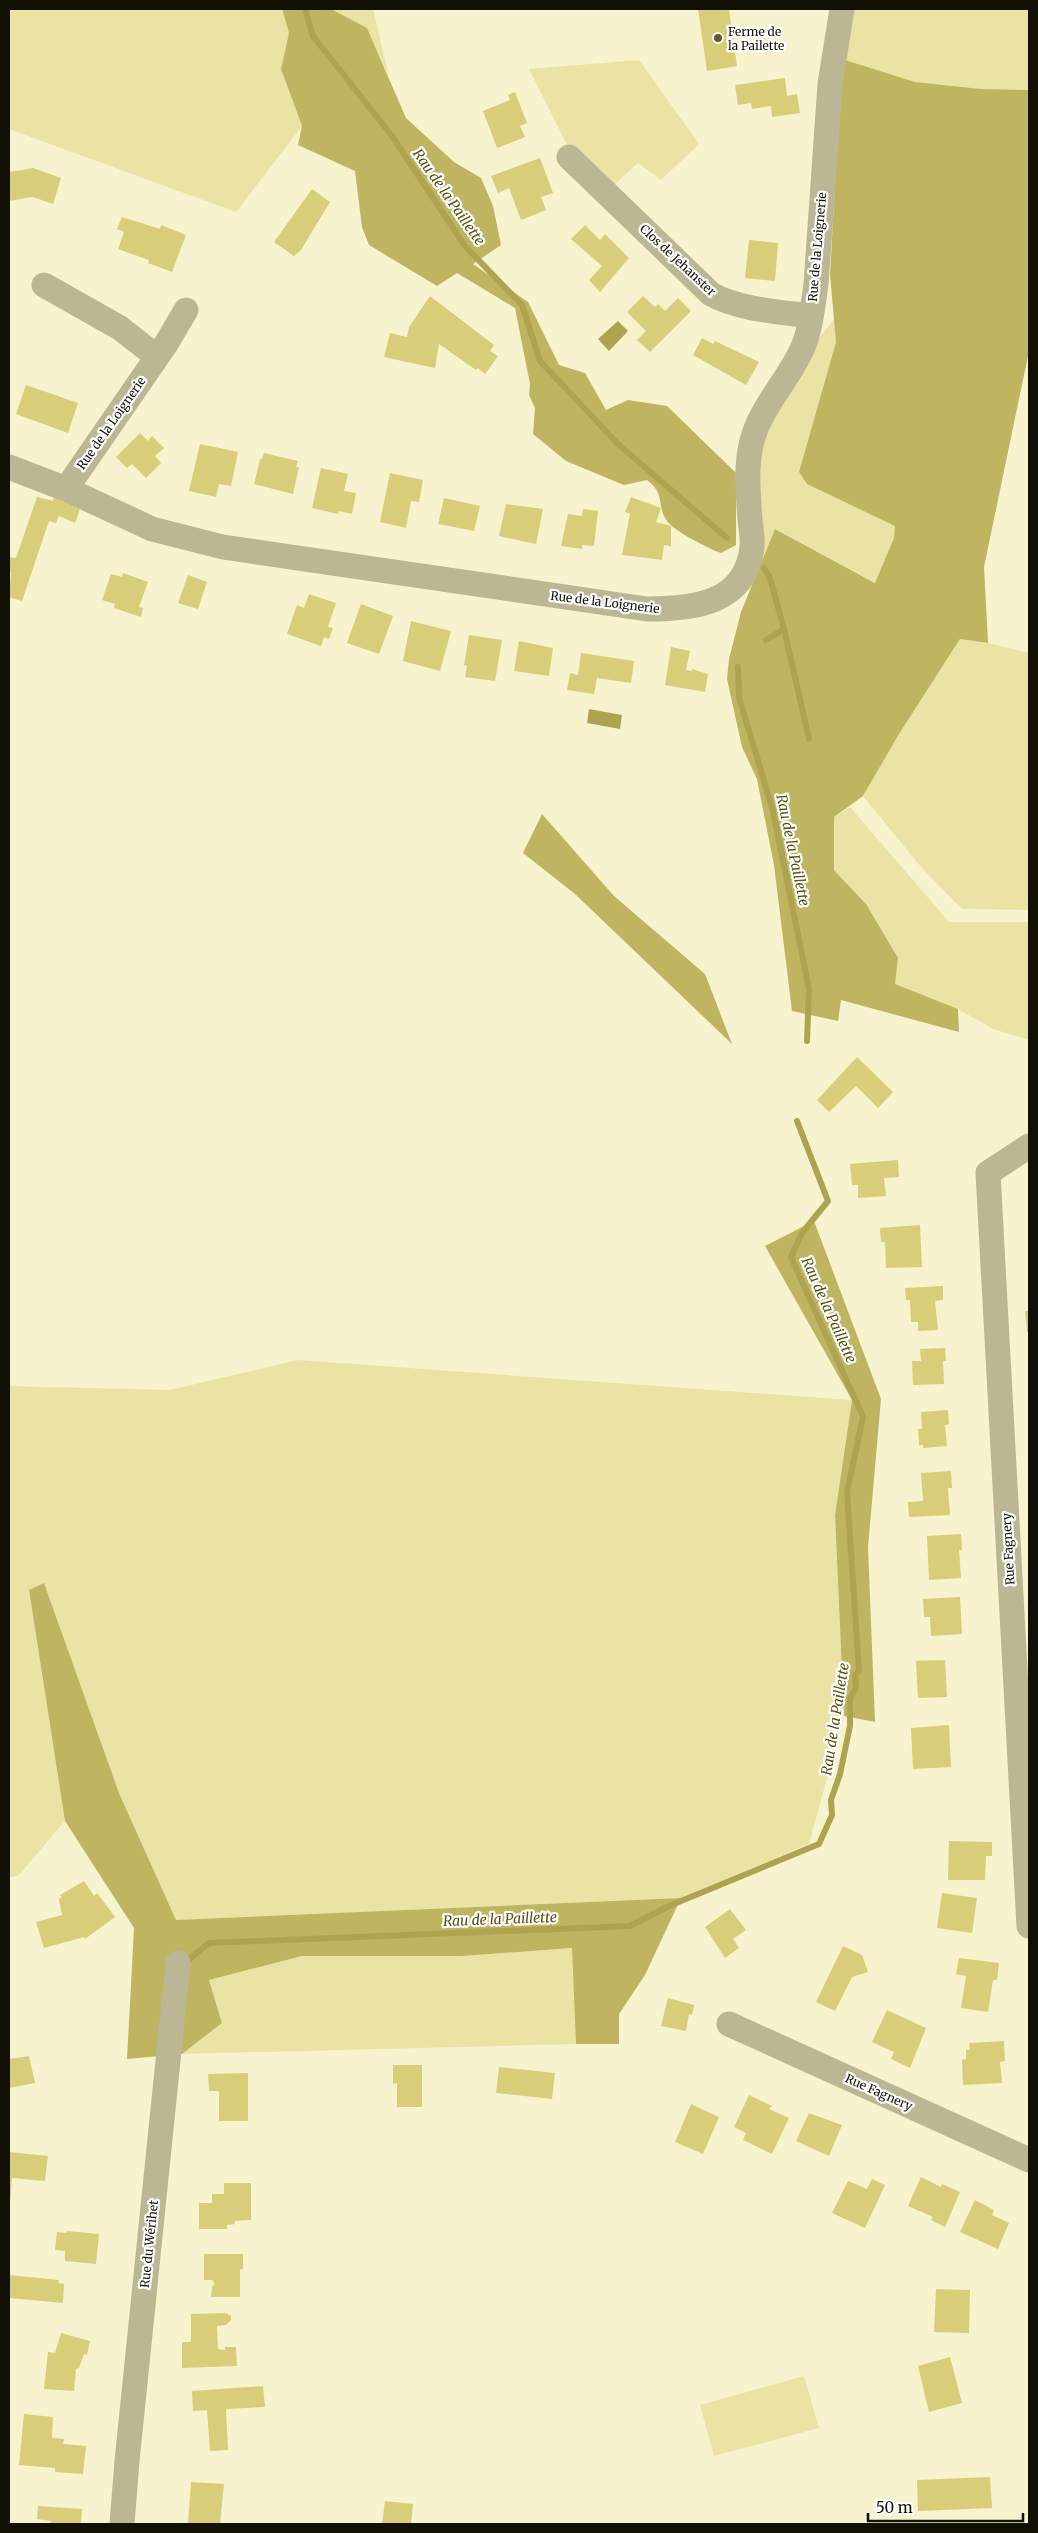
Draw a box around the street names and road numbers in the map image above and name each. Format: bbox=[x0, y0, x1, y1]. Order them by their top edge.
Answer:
street label: Rue de la Loignerie bbox=[805, 192, 829, 302]
street label: Clos de Jehanster bbox=[637, 221, 719, 299]
street label: Rue de la Loignerie bbox=[73, 374, 149, 472]
street label: Rue de la Loignerie bbox=[550, 588, 660, 616]
street label: Rue Fagnery bbox=[999, 1513, 1017, 1585]
street label: Rue Fagnery bbox=[843, 2070, 915, 2114]
street label: Rue du Wérihet bbox=[137, 2199, 161, 2289]

